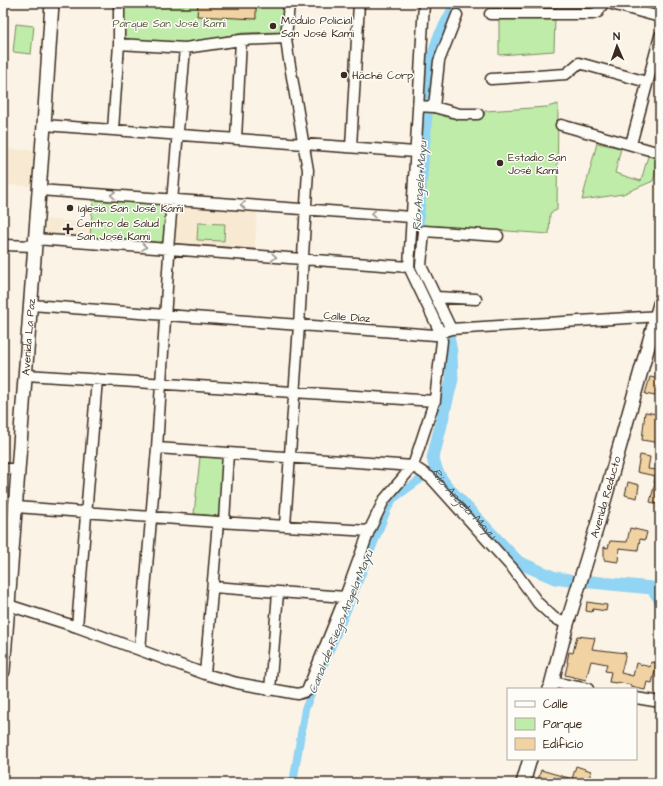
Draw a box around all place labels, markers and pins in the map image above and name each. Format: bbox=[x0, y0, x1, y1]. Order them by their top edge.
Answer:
place label: Módulo Policial San José Kami bbox=[281, 13, 354, 41]
marker: Módulo Policial San José Kami bbox=[268, 21, 278, 31]
place label: Hächë Corp bbox=[352, 68, 413, 83]
marker: Hächë Corp bbox=[339, 70, 349, 80]
place label: Estadio San José Kami bbox=[508, 150, 567, 178]
marker: Estadio San José Kami bbox=[495, 158, 505, 168]
place label: Iglesia San José Kami bbox=[78, 201, 183, 217]
marker: Iglesia San José Kami bbox=[65, 203, 75, 213]
place label: Centro de Salud San José Kami bbox=[77, 216, 159, 244]
marker: Centro de Salud San José Kami bbox=[62, 223, 74, 235]

